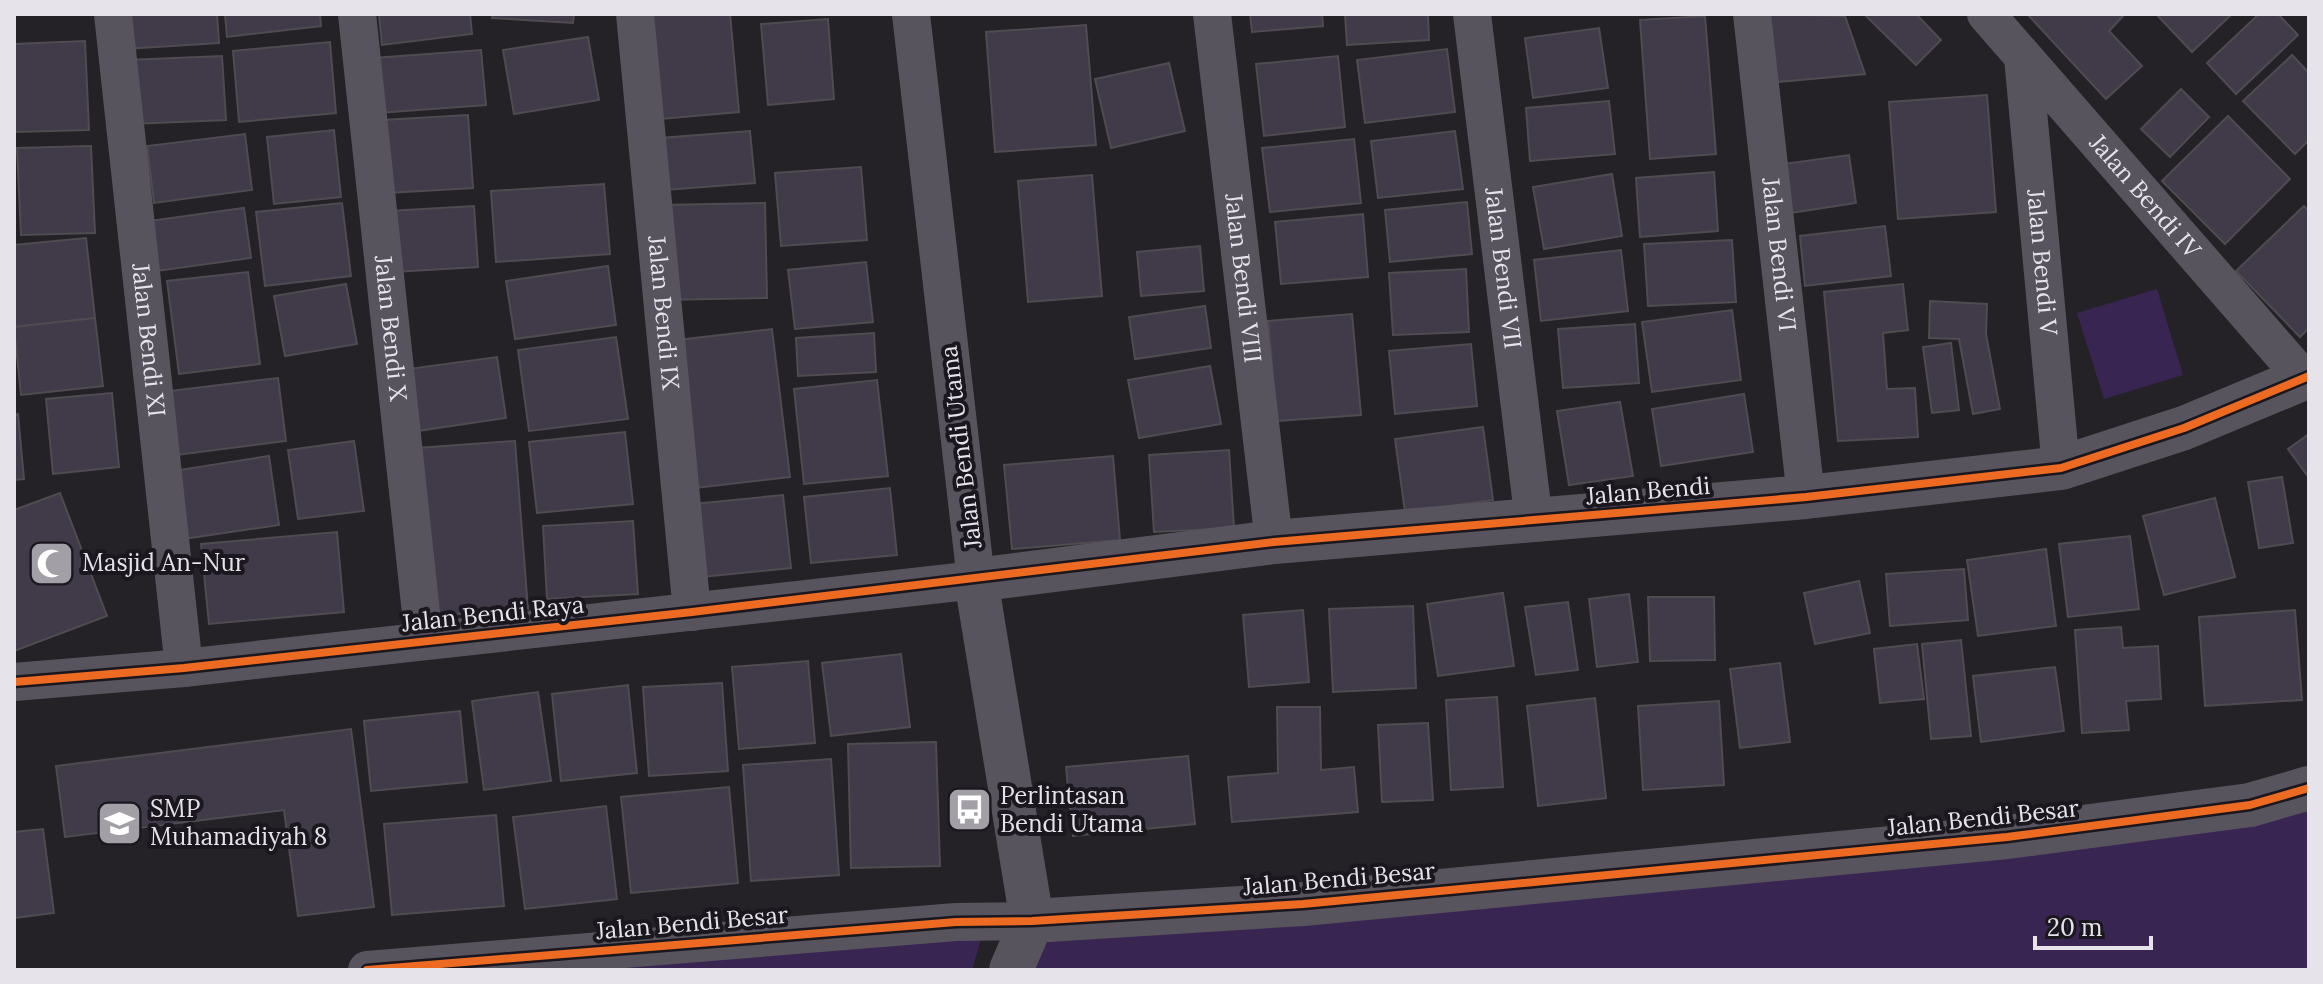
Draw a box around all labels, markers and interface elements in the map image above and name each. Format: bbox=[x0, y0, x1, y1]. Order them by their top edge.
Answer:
street label: Jalan Bendi IV bbox=[2082, 127, 2209, 266]
street label: Jalan Bendi VI bbox=[1755, 175, 1803, 333]
street label: Jalan Bendi VII bbox=[1478, 185, 1529, 351]
street label: Jalan Bendi V bbox=[2020, 187, 2065, 338]
street label: Jalan Bendi VIII bbox=[1218, 191, 1269, 365]
street label: Jalan Bendi IX bbox=[641, 233, 687, 391]
street label: Jalan Bendi X bbox=[368, 253, 414, 403]
street label: Jalan Bendi XI bbox=[125, 261, 173, 418]
street label: Jalan Bendi Utama bbox=[933, 344, 988, 551]
street label: Jalan Bendi bbox=[1584, 470, 1711, 511]
mosque icon: Masjid An-Nur bbox=[27, 539, 75, 587]
place label: Masjid An-Nur bbox=[82, 547, 246, 578]
street label: Jalan Bendi Raya bbox=[399, 589, 586, 639]
place label: Perlintasan Bendi Utama bbox=[1000, 780, 1143, 839]
bus stop icon: Perlintasan Bendi Utama bbox=[945, 786, 993, 834]
street label: Jalan Bendi Besar bbox=[1885, 792, 2081, 843]
place label: SMP Muhamadiyah 8 bbox=[150, 793, 327, 852]
school or university icon: SMP Muhamadiyah 8 bbox=[95, 799, 143, 847]
street label: Jalan Bendi Besar bbox=[1241, 855, 1437, 902]
street label: Jalan Bendi Besar bbox=[594, 899, 790, 946]
scale bar bbox=[2035, 900, 2151, 950]
text: 20 m bbox=[2047, 912, 2103, 943]

